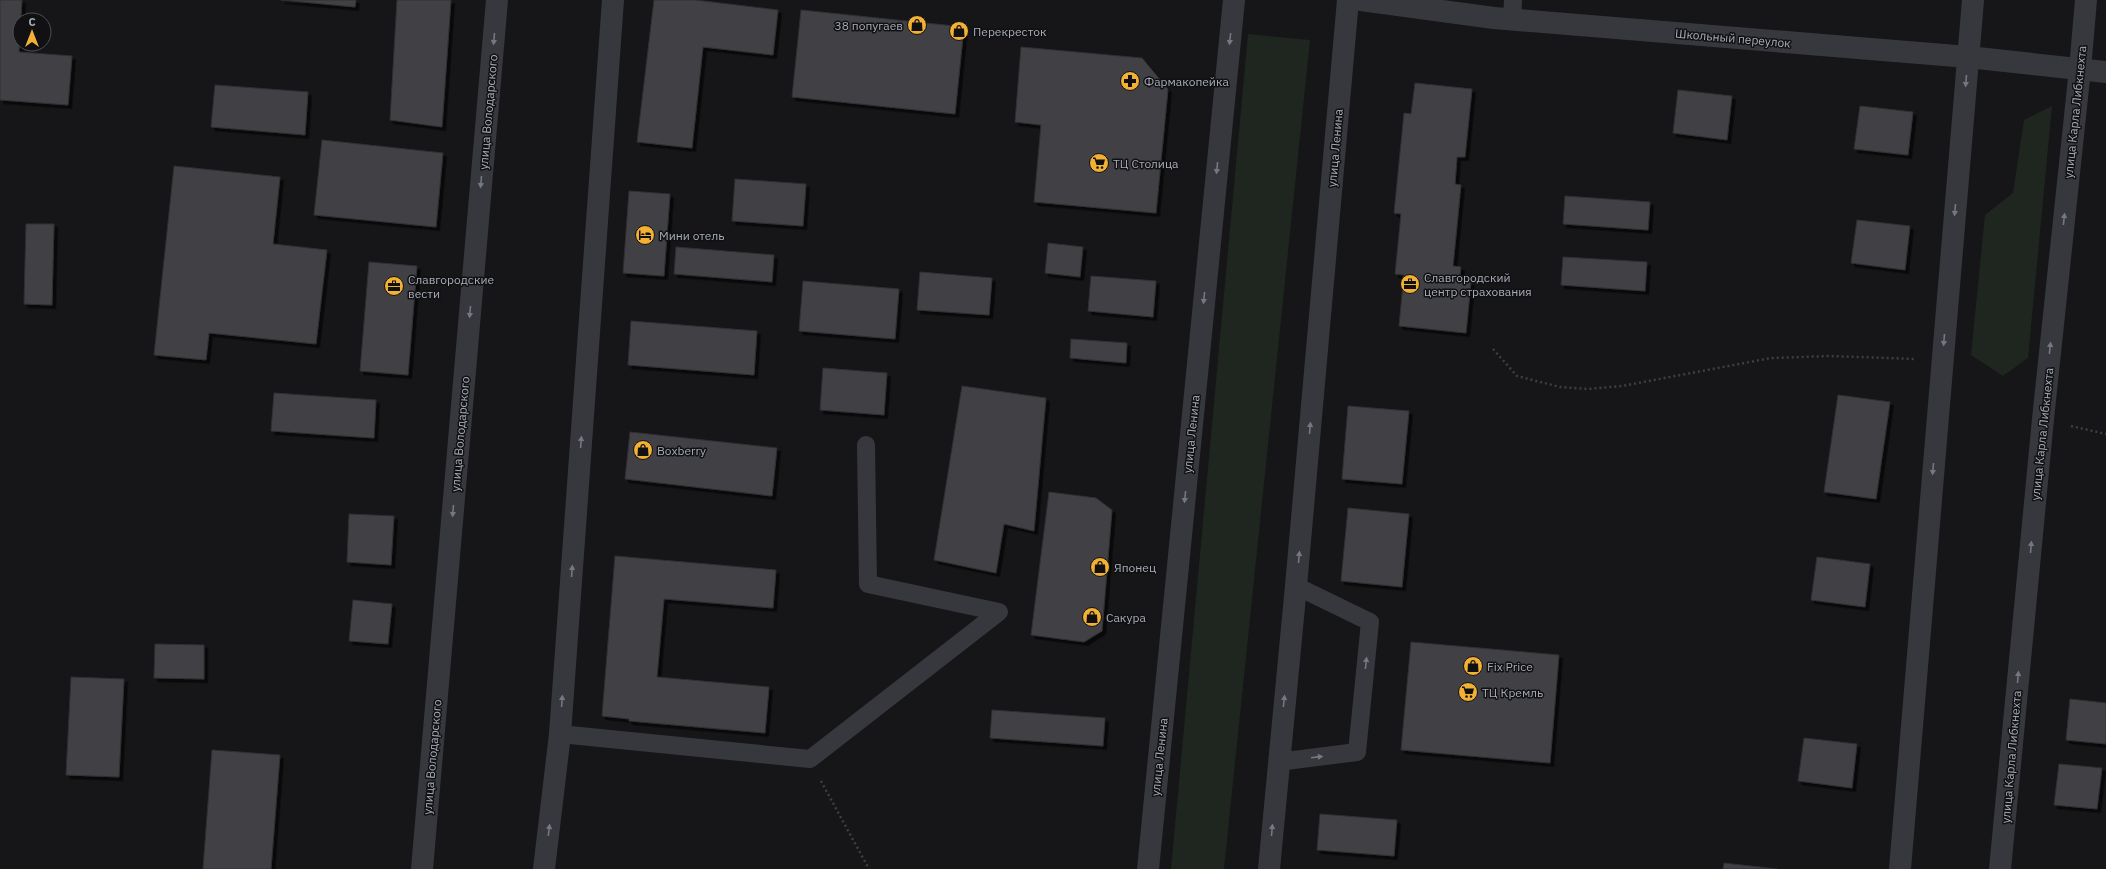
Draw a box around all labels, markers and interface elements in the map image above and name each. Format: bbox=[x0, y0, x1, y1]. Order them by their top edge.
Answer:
north arrow bbox=[12, 12, 52, 52]
shop icon: 38 попугаев bbox=[906, 14, 928, 36]
text: С bbox=[28, 15, 36, 29]
place label: 38 попугаев bbox=[835, 18, 903, 33]
shop icon: Перекресток bbox=[948, 20, 970, 42]
place label: Перекресток bbox=[973, 24, 1047, 39]
street label: Школьный переулок bbox=[1675, 25, 1792, 51]
one-way arrow bbox=[490, 33, 497, 45]
one-way arrow bbox=[1226, 33, 1233, 45]
street label: улица Карла Либкнехта bbox=[2061, 44, 2089, 179]
street label: улица Володарского bbox=[475, 54, 501, 170]
pharmacy icon: Фармакопейка bbox=[1119, 70, 1141, 92]
place label: Фармакопейка bbox=[1144, 74, 1229, 89]
one-way arrow bbox=[1962, 75, 1969, 87]
street label: улица Ленина bbox=[1324, 108, 1346, 188]
supermarket icon: ТЦ Столица bbox=[1088, 152, 1110, 174]
place label: ТЦ Столица bbox=[1113, 156, 1179, 171]
one-way arrow bbox=[1214, 162, 1220, 174]
one-way arrow bbox=[478, 176, 485, 188]
one-way arrow bbox=[1951, 204, 1958, 216]
one-way arrow bbox=[2061, 213, 2067, 225]
hotel icon: Мини отель bbox=[634, 224, 656, 246]
place label: Мини отель bbox=[659, 228, 724, 243]
place label: Славгородский центр страхования bbox=[1424, 270, 1532, 299]
place label: Славгородские вести bbox=[408, 272, 495, 301]
office icon: Славгородский центр страхования bbox=[1399, 273, 1421, 295]
office icon: Славгородские вести bbox=[383, 275, 405, 297]
one-way arrow bbox=[1201, 292, 1208, 304]
one-way arrow bbox=[467, 306, 474, 318]
one-way arrow bbox=[1940, 334, 1947, 346]
one-way arrow bbox=[2047, 342, 2054, 354]
street label: улица Карла Либкнехта bbox=[2028, 366, 2056, 501]
street label: улица Володарского bbox=[447, 376, 473, 492]
street label: улица Ленина bbox=[1179, 394, 1203, 474]
one-way arrow bbox=[1307, 422, 1314, 434]
one-way arrow bbox=[578, 436, 585, 448]
shop icon: Boxberry bbox=[632, 439, 654, 461]
place label: Boxberry bbox=[657, 443, 706, 458]
one-way arrow bbox=[1929, 463, 1936, 475]
one-way arrow bbox=[1181, 491, 1188, 503]
one-way arrow bbox=[449, 505, 456, 517]
one-way arrow bbox=[2027, 541, 2034, 553]
one-way arrow bbox=[1295, 551, 1302, 563]
shop icon: Японец bbox=[1089, 556, 1111, 578]
place label: Японец bbox=[1114, 560, 1156, 575]
one-way arrow bbox=[568, 565, 575, 577]
shop icon: Сакура bbox=[1081, 606, 1103, 628]
place label: Сакура bbox=[1106, 610, 1146, 625]
shop icon: Fix Price bbox=[1462, 655, 1484, 677]
one-way arrow bbox=[1362, 657, 1369, 669]
place label: Fix Price bbox=[1487, 659, 1533, 674]
one-way arrow bbox=[2015, 671, 2022, 683]
supermarket icon: ТЦ Кремль bbox=[1457, 681, 1479, 703]
place label: ТЦ Кремль bbox=[1482, 685, 1543, 700]
street label: улица Карла Либкнехта bbox=[1998, 689, 2024, 824]
one-way arrow bbox=[559, 695, 566, 707]
one-way arrow bbox=[1281, 695, 1288, 707]
street label: улица Володарского bbox=[419, 699, 445, 815]
street label: улица Ленина bbox=[1147, 717, 1171, 797]
one-way arrow bbox=[1311, 754, 1323, 760]
one-way arrow bbox=[546, 824, 552, 836]
one-way arrow bbox=[1269, 824, 1275, 836]

